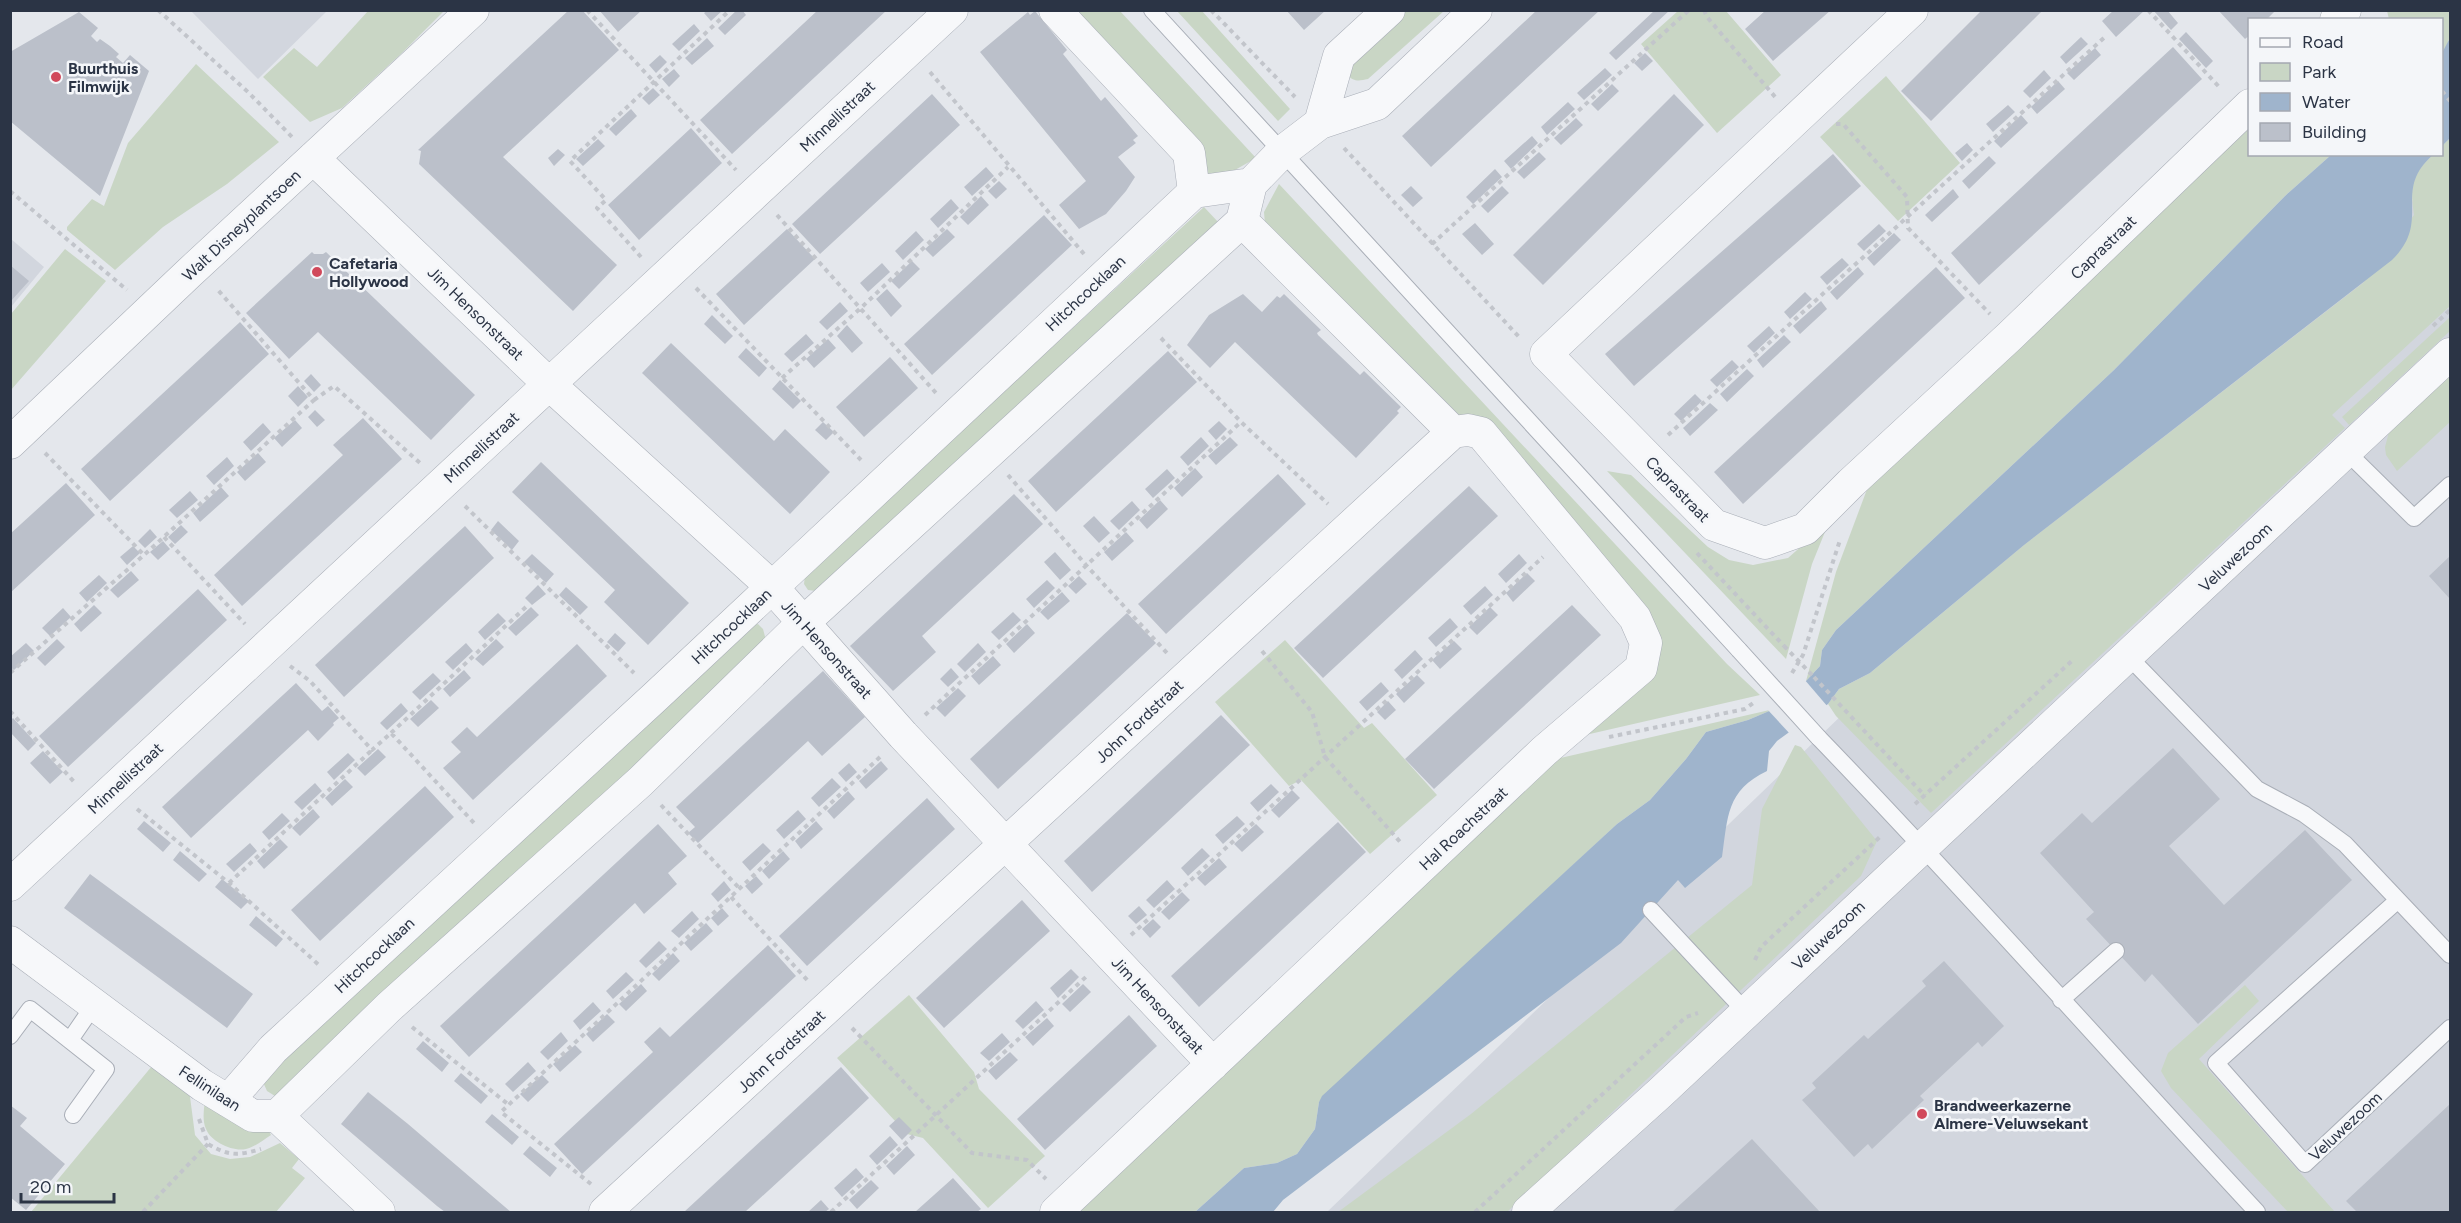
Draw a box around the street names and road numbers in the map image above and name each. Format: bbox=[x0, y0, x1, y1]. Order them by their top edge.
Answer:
street label: Minnellistraat bbox=[796, 77, 879, 156]
street label: Walt Disneyplantsoen bbox=[178, 166, 305, 285]
street label: Caprastraat bbox=[2067, 211, 2140, 283]
street label: Hitchcocklaan bbox=[1041, 251, 1129, 335]
street label: Jim Hensonstraat bbox=[424, 263, 528, 364]
street label: Minnellistraat bbox=[440, 408, 523, 487]
street label: Caprastraat bbox=[1642, 453, 1714, 526]
street label: Veluwezoom bbox=[2195, 519, 2276, 596]
street label: Hitchcocklaan bbox=[687, 584, 775, 668]
street label: Jim Hensonstraat bbox=[777, 596, 876, 703]
street label: John Fordstraat bbox=[1091, 676, 1187, 767]
street label: Minnellistraat bbox=[84, 739, 167, 818]
street label: Hal Roachstraat bbox=[1415, 783, 1511, 874]
street label: Veluwezoom bbox=[1788, 897, 1869, 974]
street label: Hitchcocklaan bbox=[330, 913, 418, 997]
street label: Jim Hensonstraat bbox=[1108, 953, 1208, 1058]
street label: John Fordstraat bbox=[733, 1006, 829, 1097]
street label: Fellinilaan bbox=[175, 1062, 244, 1115]
street label: Veluwezoom bbox=[2305, 1088, 2386, 1165]

